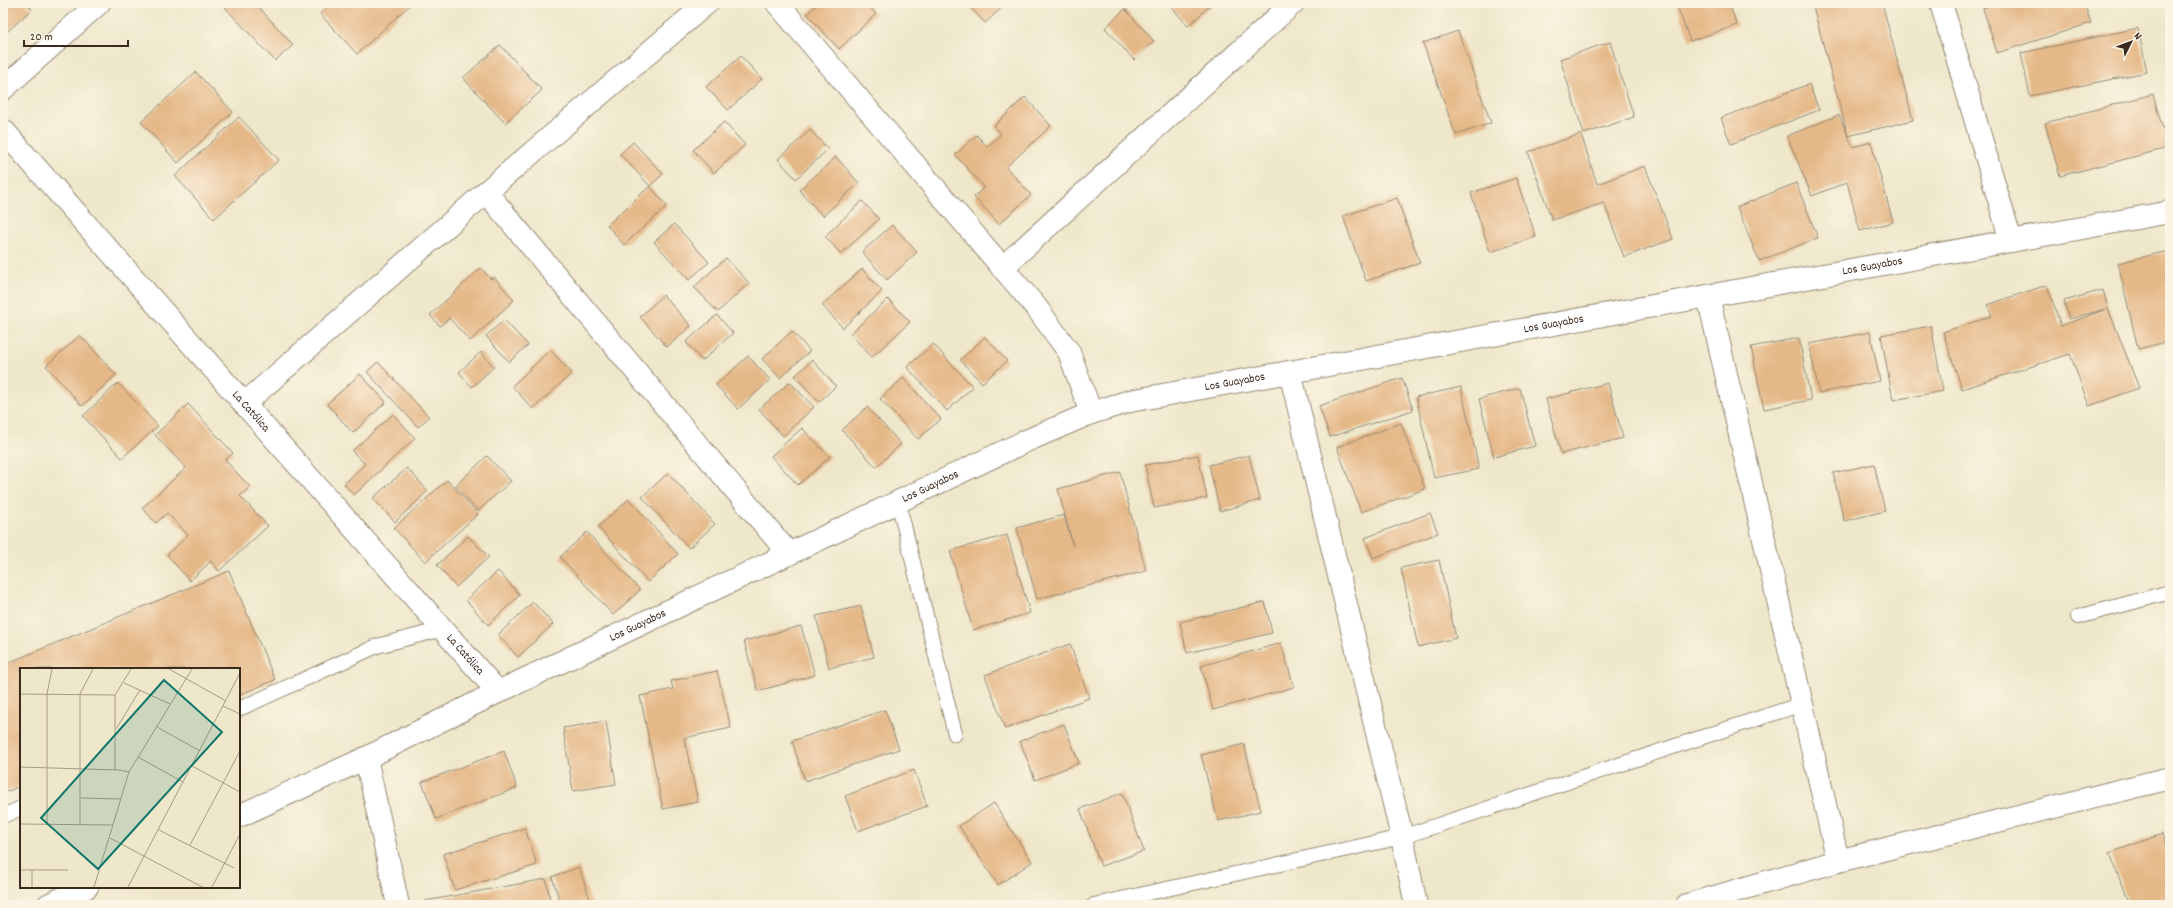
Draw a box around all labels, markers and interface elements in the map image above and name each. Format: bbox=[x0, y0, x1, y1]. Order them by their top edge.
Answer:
scale bar bbox=[24, 22, 128, 48]
north arrow bbox=[2111, 22, 2151, 62]
text: 20 m bbox=[30, 29, 53, 46]
text: N bbox=[2129, 29, 2145, 44]
street label: Los Guayabos bbox=[1841, 252, 1904, 280]
street label: Los Guayabos bbox=[1522, 310, 1585, 338]
street label: Los Guayabos bbox=[1203, 368, 1266, 396]
street label: La Católica bbox=[228, 387, 274, 436]
street label: Los Guayabos bbox=[899, 466, 962, 507]
street label: Los Guayabos bbox=[607, 605, 669, 646]
street label: La Católica bbox=[442, 630, 488, 679]
inset map bbox=[20, 668, 240, 888]

